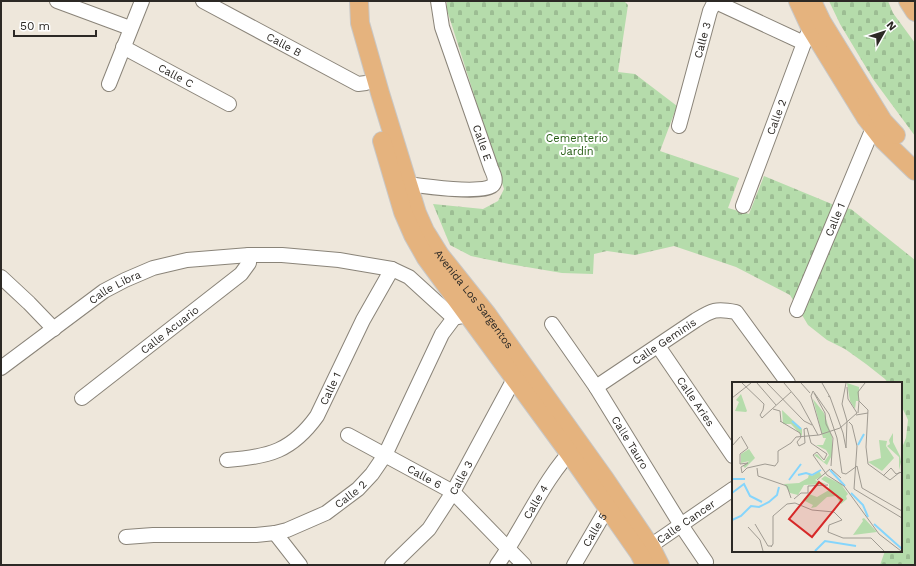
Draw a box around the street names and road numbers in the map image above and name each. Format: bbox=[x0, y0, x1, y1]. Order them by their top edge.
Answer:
street label: Calle 3 bbox=[691, 20, 713, 60]
street label: Calle B bbox=[264, 30, 304, 59]
street label: Calle C bbox=[156, 61, 196, 90]
street label: Calle 2 bbox=[764, 97, 789, 137]
street label: Calle E bbox=[470, 123, 494, 163]
street label: Calle 1 bbox=[822, 201, 847, 238]
street label: Avenida Los Sargentos bbox=[432, 247, 516, 351]
street label: Calle Libra bbox=[86, 268, 143, 307]
street label: Calle Acuario bbox=[138, 303, 201, 357]
street label: Calle Geminis bbox=[630, 315, 699, 367]
street label: Calle 1 bbox=[317, 370, 343, 407]
street label: Calle Aries bbox=[674, 374, 717, 429]
street label: Calle Tauro bbox=[609, 414, 651, 471]
street label: Calle 3 bbox=[446, 458, 475, 497]
street label: Calle 6 bbox=[405, 462, 444, 491]
street label: Calle 2 bbox=[332, 478, 369, 511]
street label: Calle 4 bbox=[520, 482, 551, 521]
street label: Calle Cancer bbox=[654, 496, 718, 546]
street label: Calle 5 bbox=[580, 510, 610, 549]

